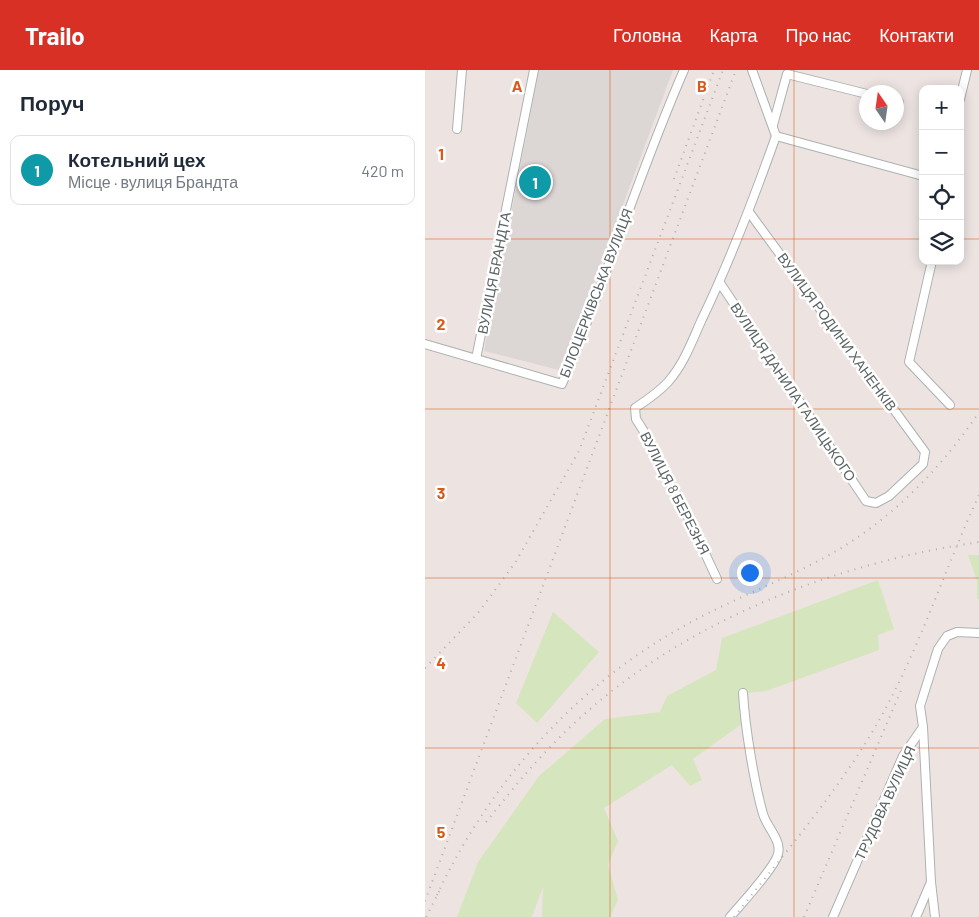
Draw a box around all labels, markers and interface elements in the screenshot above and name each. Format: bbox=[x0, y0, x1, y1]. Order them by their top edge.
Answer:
text: Trailo bbox=[25, 21, 85, 50]
text: Головна bbox=[613, 24, 681, 46]
text: Карта bbox=[709, 24, 758, 46]
text: Про нас bbox=[786, 24, 851, 46]
text: Контакти bbox=[879, 24, 954, 46]
text: A bbox=[512, 76, 523, 95]
text: B bbox=[697, 76, 707, 95]
north arrow bbox=[859, 85, 904, 130]
map controls bbox=[919, 85, 964, 265]
button: + bbox=[919, 85, 964, 130]
text: Поруч bbox=[20, 90, 84, 115]
button: − bbox=[919, 130, 964, 175]
text: 1 bbox=[438, 144, 444, 163]
text: Котельний цех bbox=[68, 148, 206, 171]
text: 1 bbox=[34, 161, 40, 180]
text: 420 m bbox=[361, 161, 404, 180]
pin: 1 bbox=[519, 163, 551, 201]
text: Місце · вулиця Брандта bbox=[68, 172, 238, 191]
button: locate bbox=[919, 175, 964, 220]
street label: БІЛОЦЕРКІВСЬКА ВУЛИЦЯ bbox=[555, 206, 636, 380]
street label: ВУЛИЦЯ БРАНДТА bbox=[473, 210, 514, 335]
button: layers bbox=[919, 220, 964, 265]
street label: ВУЛИЦЯ РОДИНИ ХАНЕНКІВ bbox=[774, 249, 901, 414]
street label: ВУЛИЦЯ ДАНИЛА ГАЛИЦЬКОГО bbox=[727, 299, 860, 484]
text: 2 bbox=[437, 314, 446, 333]
street label: ВУЛИЦЯ 8 БЕРЕЗНЯ bbox=[637, 429, 714, 557]
text: 3 bbox=[437, 483, 445, 502]
your location bbox=[737, 560, 763, 586]
text: 4 bbox=[436, 653, 446, 672]
street label: ТРУДОВА ВУЛИЦЯ bbox=[851, 743, 919, 863]
text: 5 bbox=[437, 822, 446, 841]

